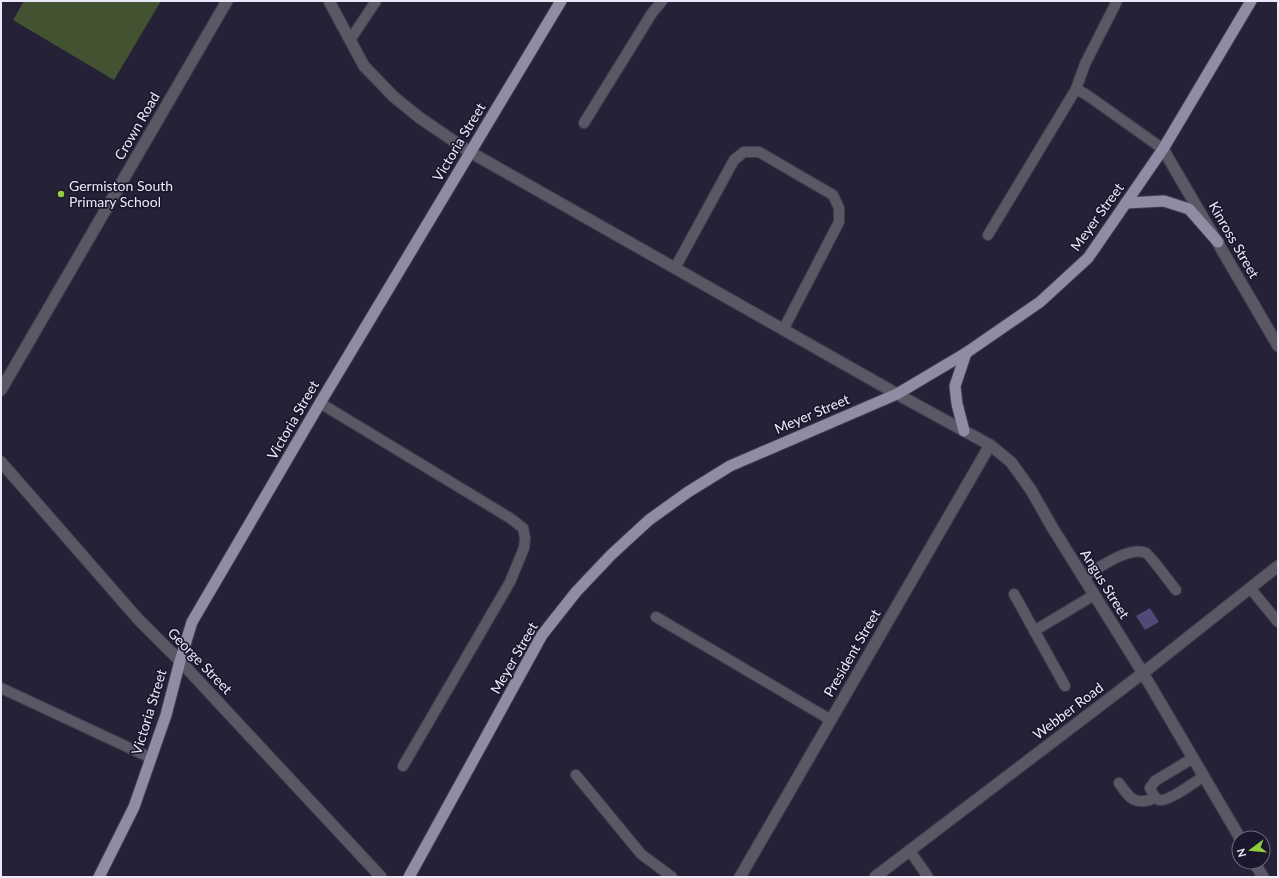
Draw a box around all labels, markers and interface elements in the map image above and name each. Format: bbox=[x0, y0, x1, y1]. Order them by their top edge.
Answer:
street label: Crown Road bbox=[110, 89, 163, 163]
street label: Victoria Street bbox=[429, 100, 489, 184]
place label: Germiston South Primary School bbox=[69, 177, 173, 210]
street label: Meyer Street bbox=[1066, 179, 1127, 254]
marker: Germiston South Primary School bbox=[56, 189, 66, 199]
street label: Kinross Street bbox=[1206, 198, 1263, 281]
street label: Victoria Street bbox=[263, 377, 322, 462]
street label: Meyer Street bbox=[772, 390, 852, 437]
street label: Angus Street bbox=[1077, 546, 1134, 622]
street label: President Street bbox=[820, 606, 884, 700]
street label: Meyer Street bbox=[486, 619, 541, 696]
street label: George Street bbox=[165, 624, 236, 697]
street label: Victoria Street bbox=[127, 667, 170, 757]
street label: Webber Road bbox=[1029, 679, 1106, 743]
north arrow bbox=[1231, 830, 1271, 870]
text: N bbox=[1233, 847, 1248, 859]

